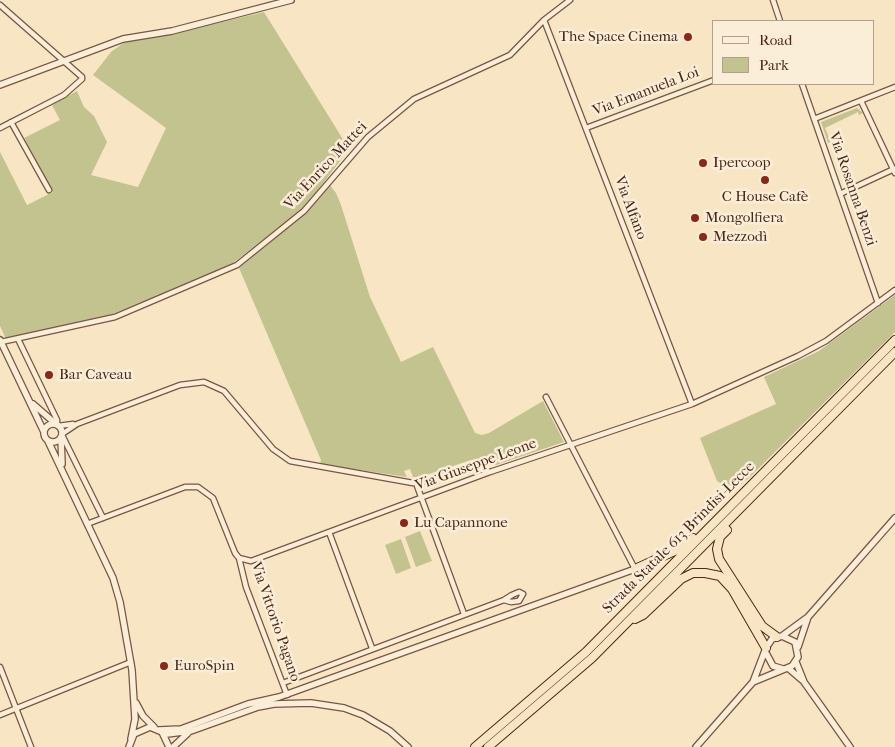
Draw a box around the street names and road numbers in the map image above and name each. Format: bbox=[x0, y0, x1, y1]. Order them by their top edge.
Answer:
street label: Via Emanuela Loi bbox=[590, 63, 702, 121]
street label: Via Enrico Mattei bbox=[281, 118, 371, 214]
street label: Via Rosanna Benzi bbox=[824, 130, 880, 248]
street label: Via Alfano bbox=[610, 174, 650, 242]
street label: Via Giuseppe Leone bbox=[413, 435, 539, 495]
street label: Strada Statale 613 Brindisi-Lecce bbox=[599, 458, 759, 618]
street label: Via Vittorio Pagano bbox=[246, 560, 304, 684]

